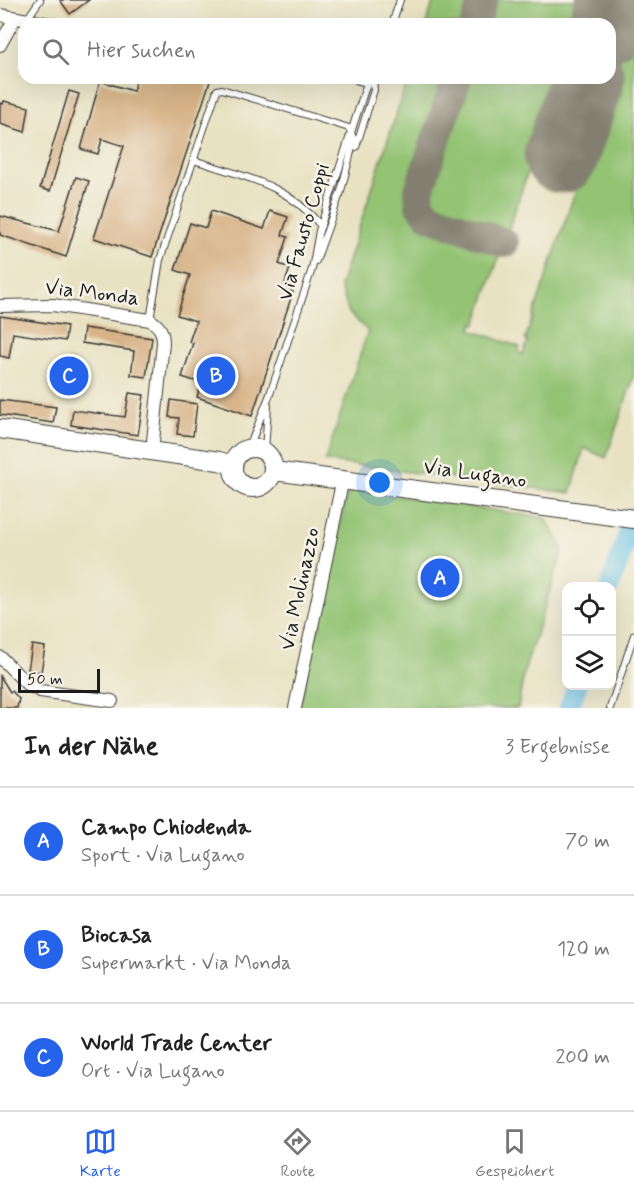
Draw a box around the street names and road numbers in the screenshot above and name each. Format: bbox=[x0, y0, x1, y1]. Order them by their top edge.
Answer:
street label: Via Fausto Coppi bbox=[271, 160, 337, 304]
street label: Via Monda bbox=[43, 273, 141, 313]
street label: Via Lugano bbox=[421, 453, 528, 497]
street label: Via Molinazzo bbox=[273, 525, 327, 653]

